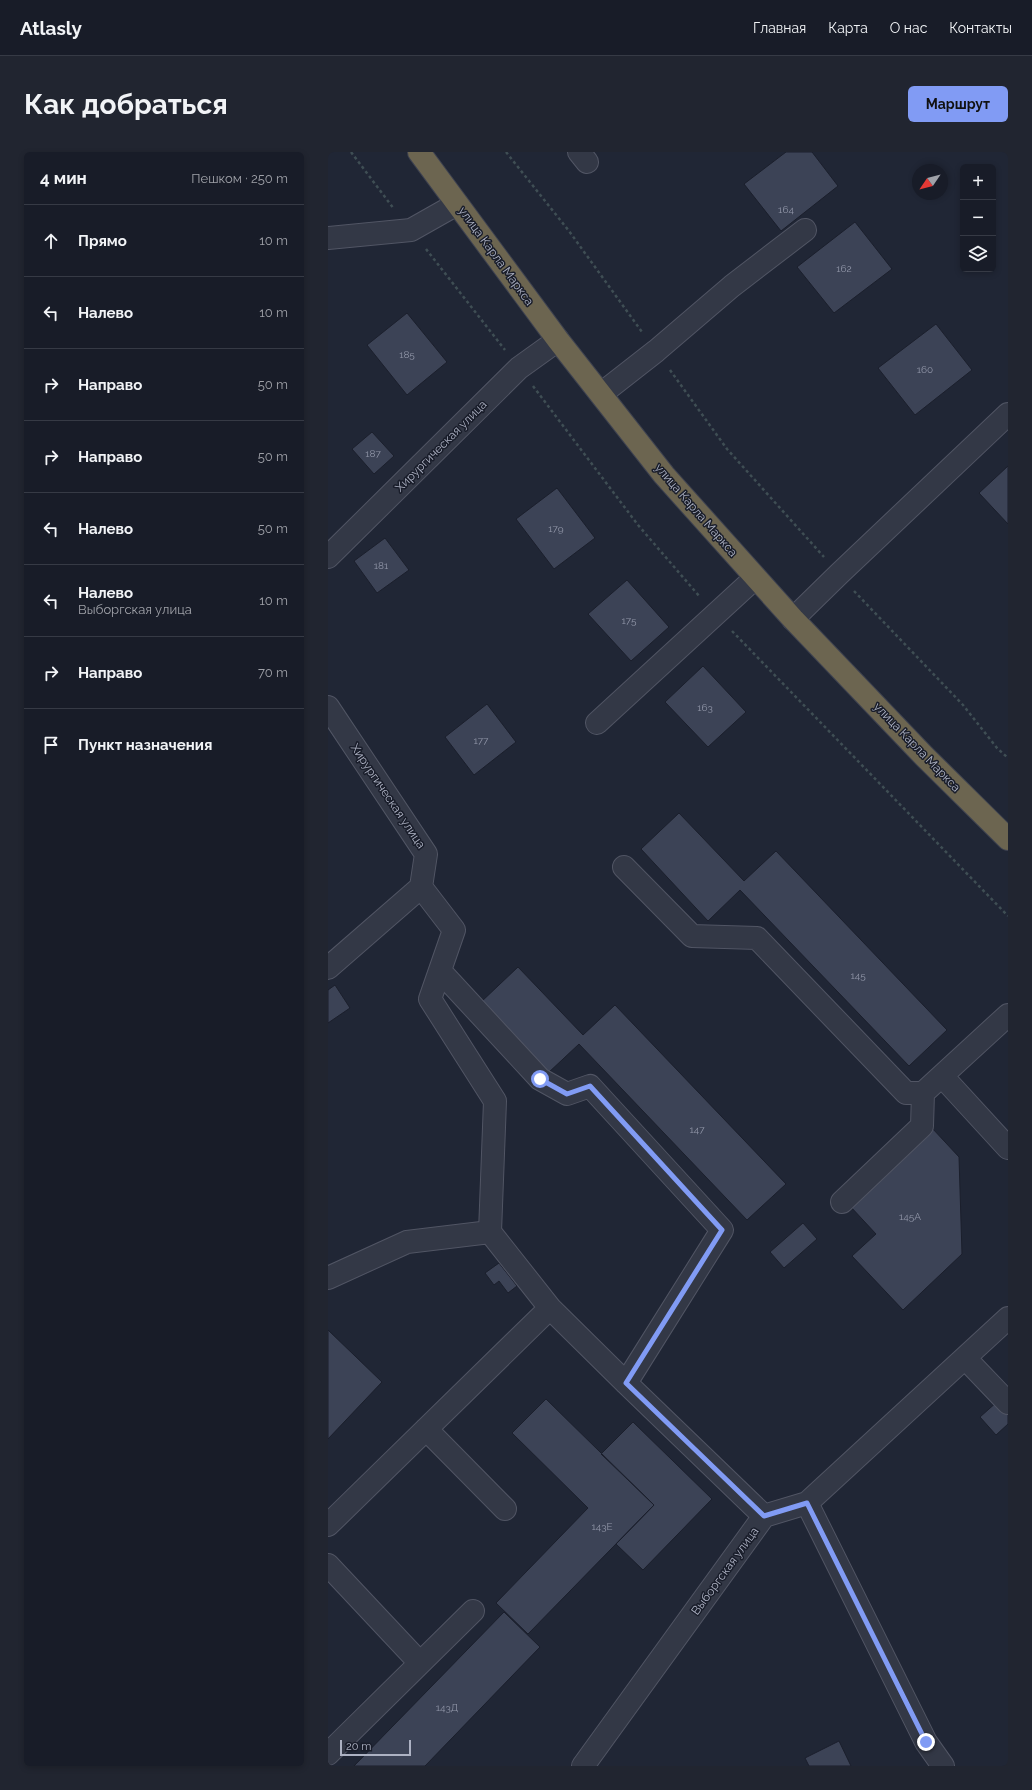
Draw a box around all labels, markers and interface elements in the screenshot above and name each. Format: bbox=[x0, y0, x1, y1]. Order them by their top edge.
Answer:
text: Atlasly bbox=[20, 17, 82, 39]
text: Главная bbox=[753, 20, 806, 36]
text: Карта bbox=[828, 20, 868, 36]
text: О нас bbox=[890, 20, 927, 36]
text: Контакты bbox=[949, 20, 1012, 36]
button: Маршрут bbox=[908, 86, 1008, 122]
text: Как добраться bbox=[24, 88, 228, 121]
north arrow bbox=[912, 164, 948, 200]
map controls bbox=[960, 164, 996, 272]
button: + bbox=[960, 164, 996, 200]
text: 4 мин bbox=[40, 168, 87, 188]
text: Пешком · 250 m bbox=[191, 171, 288, 186]
button: − bbox=[960, 200, 996, 236]
street label: улица Карла Маркса bbox=[456, 204, 536, 308]
house number: 164 bbox=[778, 204, 794, 215]
icon: ahead bbox=[40, 230, 62, 252]
text: Прямо bbox=[78, 232, 127, 250]
text: 10 m bbox=[259, 233, 288, 248]
button: layers bbox=[960, 236, 996, 272]
house number: 162 bbox=[836, 263, 852, 274]
icon: left bbox=[40, 302, 62, 324]
text: Налево bbox=[78, 304, 133, 322]
text: 10 m bbox=[259, 305, 288, 320]
house number: 185 bbox=[399, 349, 415, 360]
house number: 160 bbox=[917, 364, 933, 375]
icon: right bbox=[40, 374, 62, 396]
text: Направо bbox=[78, 376, 142, 394]
text: 50 m bbox=[258, 377, 288, 392]
street label: Хирургическая улица bbox=[392, 397, 490, 495]
icon: right bbox=[40, 446, 62, 468]
text: Направо bbox=[78, 448, 142, 466]
house number: 187 bbox=[365, 448, 381, 459]
text: 50 m bbox=[258, 449, 288, 464]
street label: улица Карла Маркса bbox=[652, 461, 740, 559]
icon: left bbox=[40, 518, 62, 540]
text: Налево bbox=[78, 520, 133, 538]
text: 50 m bbox=[258, 521, 288, 536]
house number: 179 bbox=[548, 523, 564, 534]
house number: 181 bbox=[374, 560, 389, 571]
text: Налево bbox=[78, 584, 133, 602]
icon: left bbox=[40, 590, 62, 612]
text: 10 m bbox=[259, 593, 288, 608]
text: Выборгская улица bbox=[78, 602, 192, 617]
house number: 175 bbox=[622, 615, 637, 626]
icon: right bbox=[40, 662, 62, 684]
text: Направо bbox=[78, 664, 142, 682]
text: 70 m bbox=[258, 665, 288, 680]
street label: улица Карла Маркса bbox=[871, 700, 963, 794]
house number: 163 bbox=[697, 702, 713, 713]
icon: arrive bbox=[40, 734, 62, 756]
house number: 177 bbox=[474, 735, 489, 746]
text: Пункт назначения bbox=[78, 736, 212, 754]
street label: Хирургическая улица bbox=[348, 741, 428, 851]
house number: 145 bbox=[850, 970, 866, 981]
route start bbox=[531, 1070, 549, 1088]
house number: 147 bbox=[689, 1124, 705, 1135]
house number: 145А bbox=[899, 1211, 921, 1222]
house number: 143Е bbox=[591, 1521, 613, 1532]
street label: Выборгская улица bbox=[688, 1524, 762, 1618]
house number: 143Д bbox=[436, 1702, 459, 1713]
route end bbox=[917, 1733, 935, 1751]
scale bar bbox=[340, 1738, 411, 1757]
text: 20 m bbox=[346, 1740, 371, 1753]

